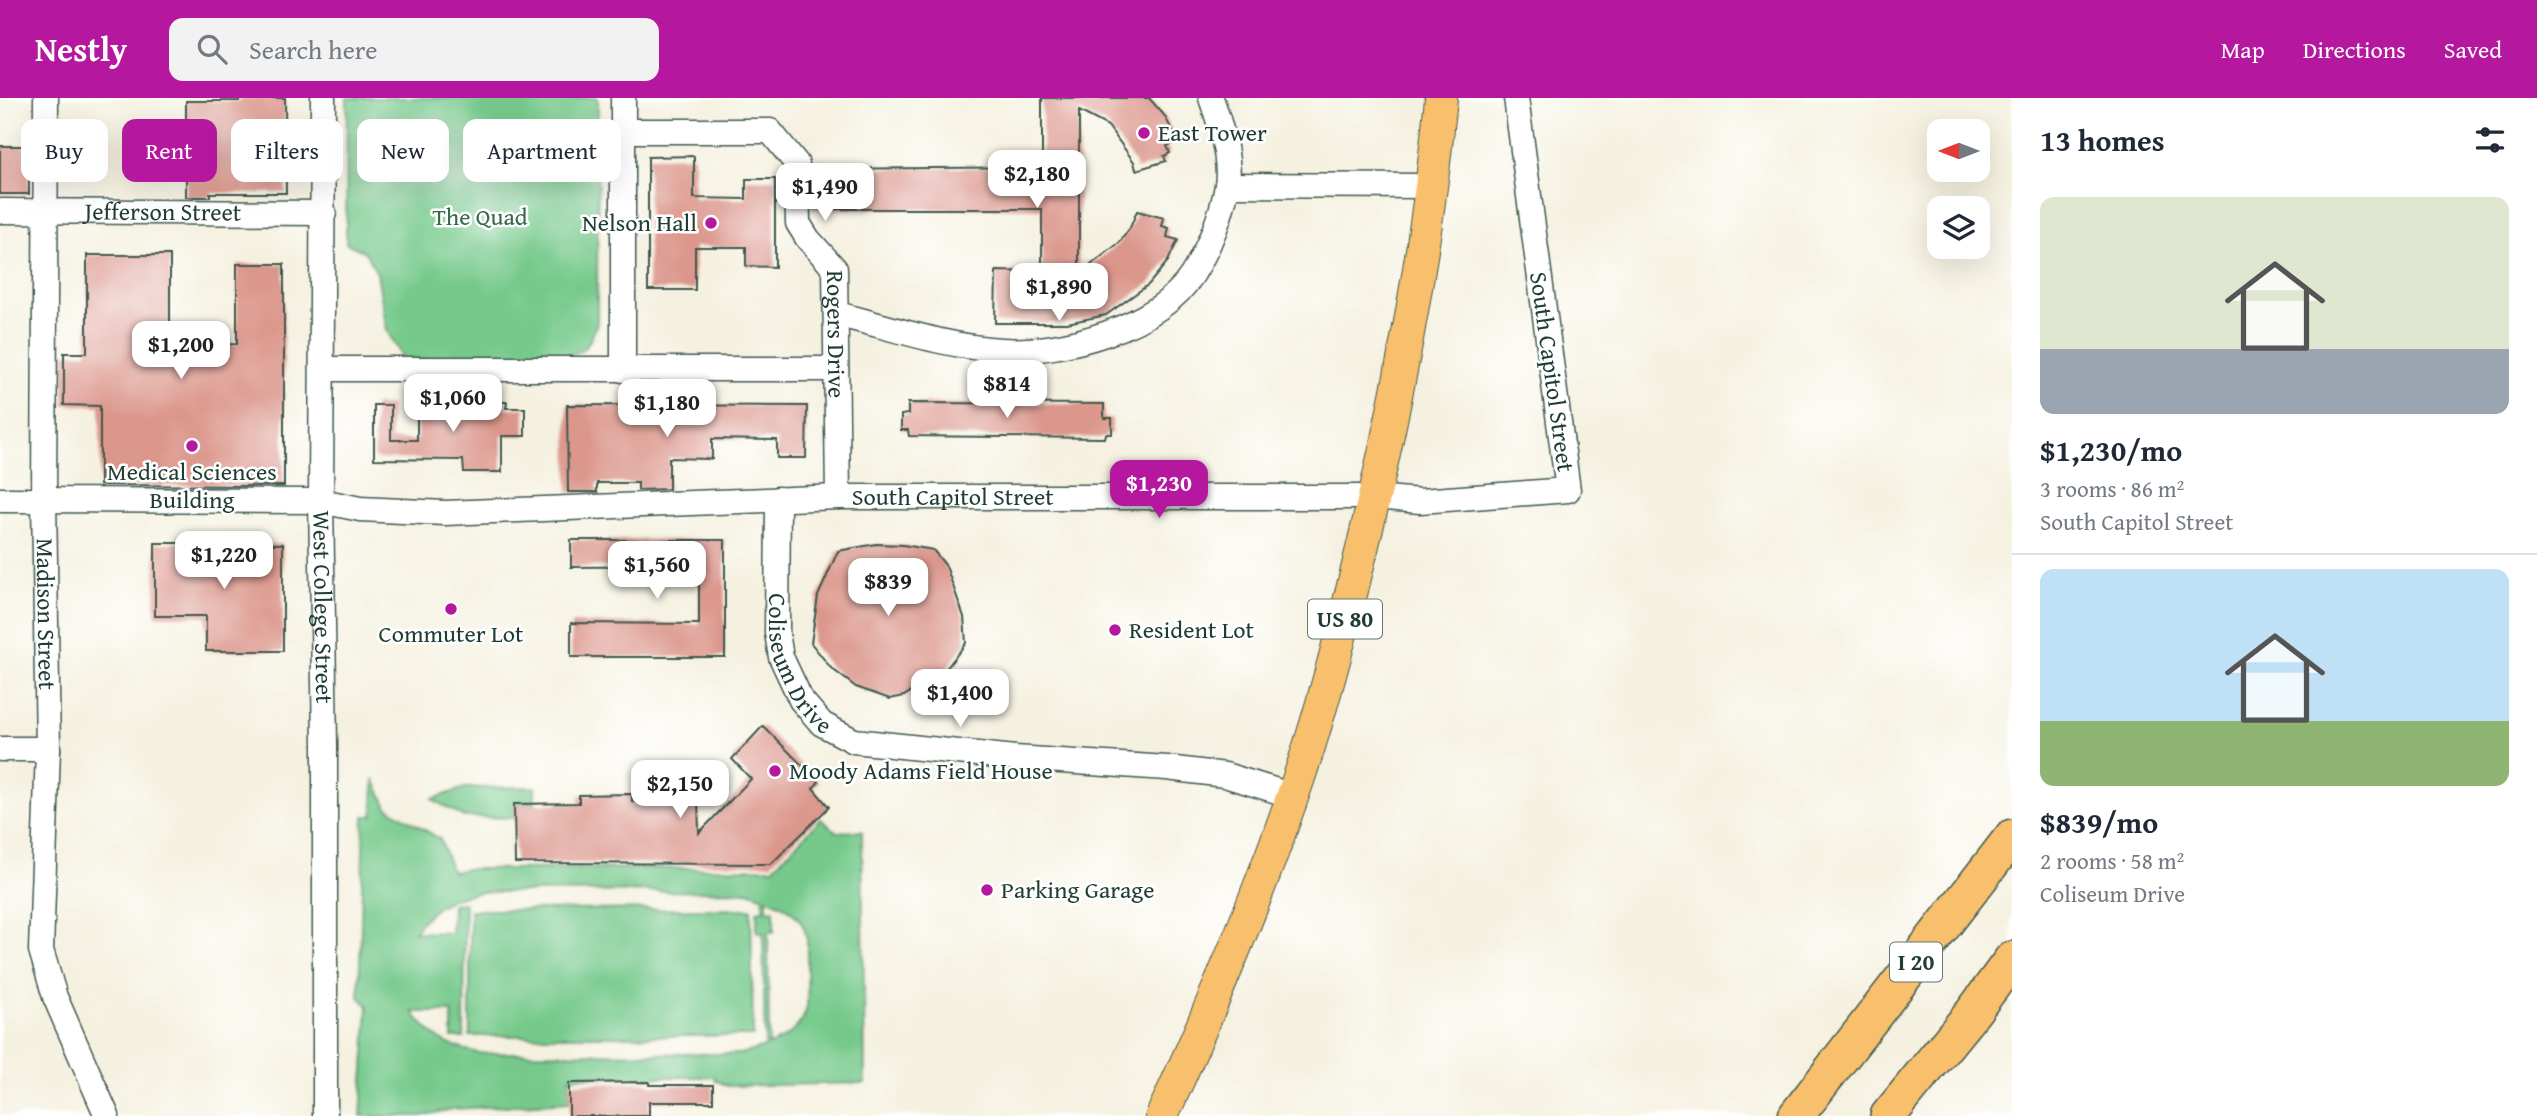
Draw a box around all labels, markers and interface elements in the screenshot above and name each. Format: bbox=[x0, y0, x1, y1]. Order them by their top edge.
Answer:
search box bbox=[169, 18, 659, 81]
text: Nestly bbox=[35, 25, 127, 73]
icon: search bbox=[193, 30, 231, 68]
text: Search here bbox=[249, 30, 377, 69]
text: Map bbox=[2221, 32, 2265, 67]
text: Directions bbox=[2303, 32, 2406, 67]
text: Saved bbox=[2444, 32, 2502, 67]
place label: East Tower bbox=[1158, 115, 1267, 150]
text: 13 homes bbox=[2040, 118, 2165, 162]
chip: Buy bbox=[21, 119, 108, 182]
chip: Rent bbox=[122, 119, 217, 182]
chip: Filters bbox=[231, 119, 343, 182]
chip: New bbox=[357, 119, 449, 182]
chip: Apartment bbox=[463, 119, 621, 182]
north arrow bbox=[1927, 119, 1990, 182]
map controls bbox=[1927, 119, 1990, 259]
icon: filters bbox=[2471, 121, 2509, 159]
marker: East Tower bbox=[1136, 125, 1152, 141]
pin: $2,180 bbox=[980, 150, 1094, 210]
text: $2,180 bbox=[1004, 156, 1070, 189]
pin: $1,490 bbox=[768, 164, 882, 223]
text: $1,490 bbox=[792, 169, 858, 202]
street label: Jefferson Street bbox=[82, 194, 242, 229]
button: layers bbox=[1927, 196, 1990, 259]
park label: The Quad bbox=[432, 199, 528, 234]
place label: Nelson Hall bbox=[582, 205, 697, 240]
marker: Nelson Hall bbox=[703, 215, 719, 231]
icon: home bbox=[2212, 243, 2338, 369]
pin: $1,890 bbox=[1002, 264, 1116, 323]
text: $1,890 bbox=[1026, 269, 1092, 302]
street label: Rogers Drive bbox=[818, 270, 855, 398]
street label: South Capitol Street bbox=[1521, 270, 1584, 475]
pin: $1,200 bbox=[124, 322, 238, 381]
text: $1,200 bbox=[148, 327, 214, 360]
pin: $814 bbox=[966, 360, 1048, 420]
text: $814 bbox=[983, 366, 1031, 399]
pin: $1,060 bbox=[396, 374, 510, 434]
text: $1,060 bbox=[420, 380, 486, 413]
pin: $1,180 bbox=[610, 380, 724, 439]
text: $1,180 bbox=[634, 385, 700, 418]
text: $1,230/mo bbox=[2040, 428, 2182, 472]
marker: Medical Sciences Building bbox=[184, 438, 200, 454]
place label: Medical Sciences Building bbox=[107, 454, 277, 517]
pin: $1,230 bbox=[1102, 460, 1216, 520]
text: $1,230 bbox=[1126, 466, 1192, 499]
text: 3 rooms · 86 m² bbox=[2040, 472, 2184, 505]
street label: South Capitol Street bbox=[852, 479, 1054, 514]
text: South Capitol Street bbox=[2040, 505, 2233, 538]
street label: West College Street bbox=[304, 510, 342, 704]
pin: $1,220 bbox=[167, 532, 281, 591]
text: $1,220 bbox=[191, 537, 257, 570]
street label: Madison Street bbox=[28, 538, 65, 691]
pin: $1,560 bbox=[600, 542, 714, 601]
text: $1,560 bbox=[624, 547, 690, 580]
pin: $839 bbox=[847, 559, 929, 618]
text: $839 bbox=[864, 564, 912, 597]
street label: Coliseum Drive bbox=[760, 593, 838, 743]
road number: US 80 bbox=[1308, 600, 1382, 638]
marker: Commuter Lot bbox=[443, 601, 459, 617]
place label: Resident Lot bbox=[1129, 612, 1255, 647]
icon: home bbox=[2212, 615, 2338, 741]
place label: Commuter Lot bbox=[379, 616, 524, 651]
marker: Resident Lot bbox=[1107, 622, 1123, 638]
pin: $1,400 bbox=[903, 670, 1017, 729]
text: $1,400 bbox=[927, 675, 993, 708]
place label: Moody Adams Field House bbox=[789, 753, 1053, 788]
pin: $2,150 bbox=[623, 760, 737, 820]
marker: Moody Adams Field House bbox=[767, 763, 783, 779]
text: $2,150 bbox=[647, 766, 713, 799]
text: $839/mo bbox=[2040, 800, 2158, 844]
text: 2 rooms · 58 m² bbox=[2040, 844, 2184, 877]
place label: Parking Garage bbox=[1001, 872, 1154, 907]
text: Coliseum Drive bbox=[2040, 877, 2185, 910]
marker: Parking Garage bbox=[979, 882, 995, 898]
road number: I 20 bbox=[1890, 942, 1942, 982]

